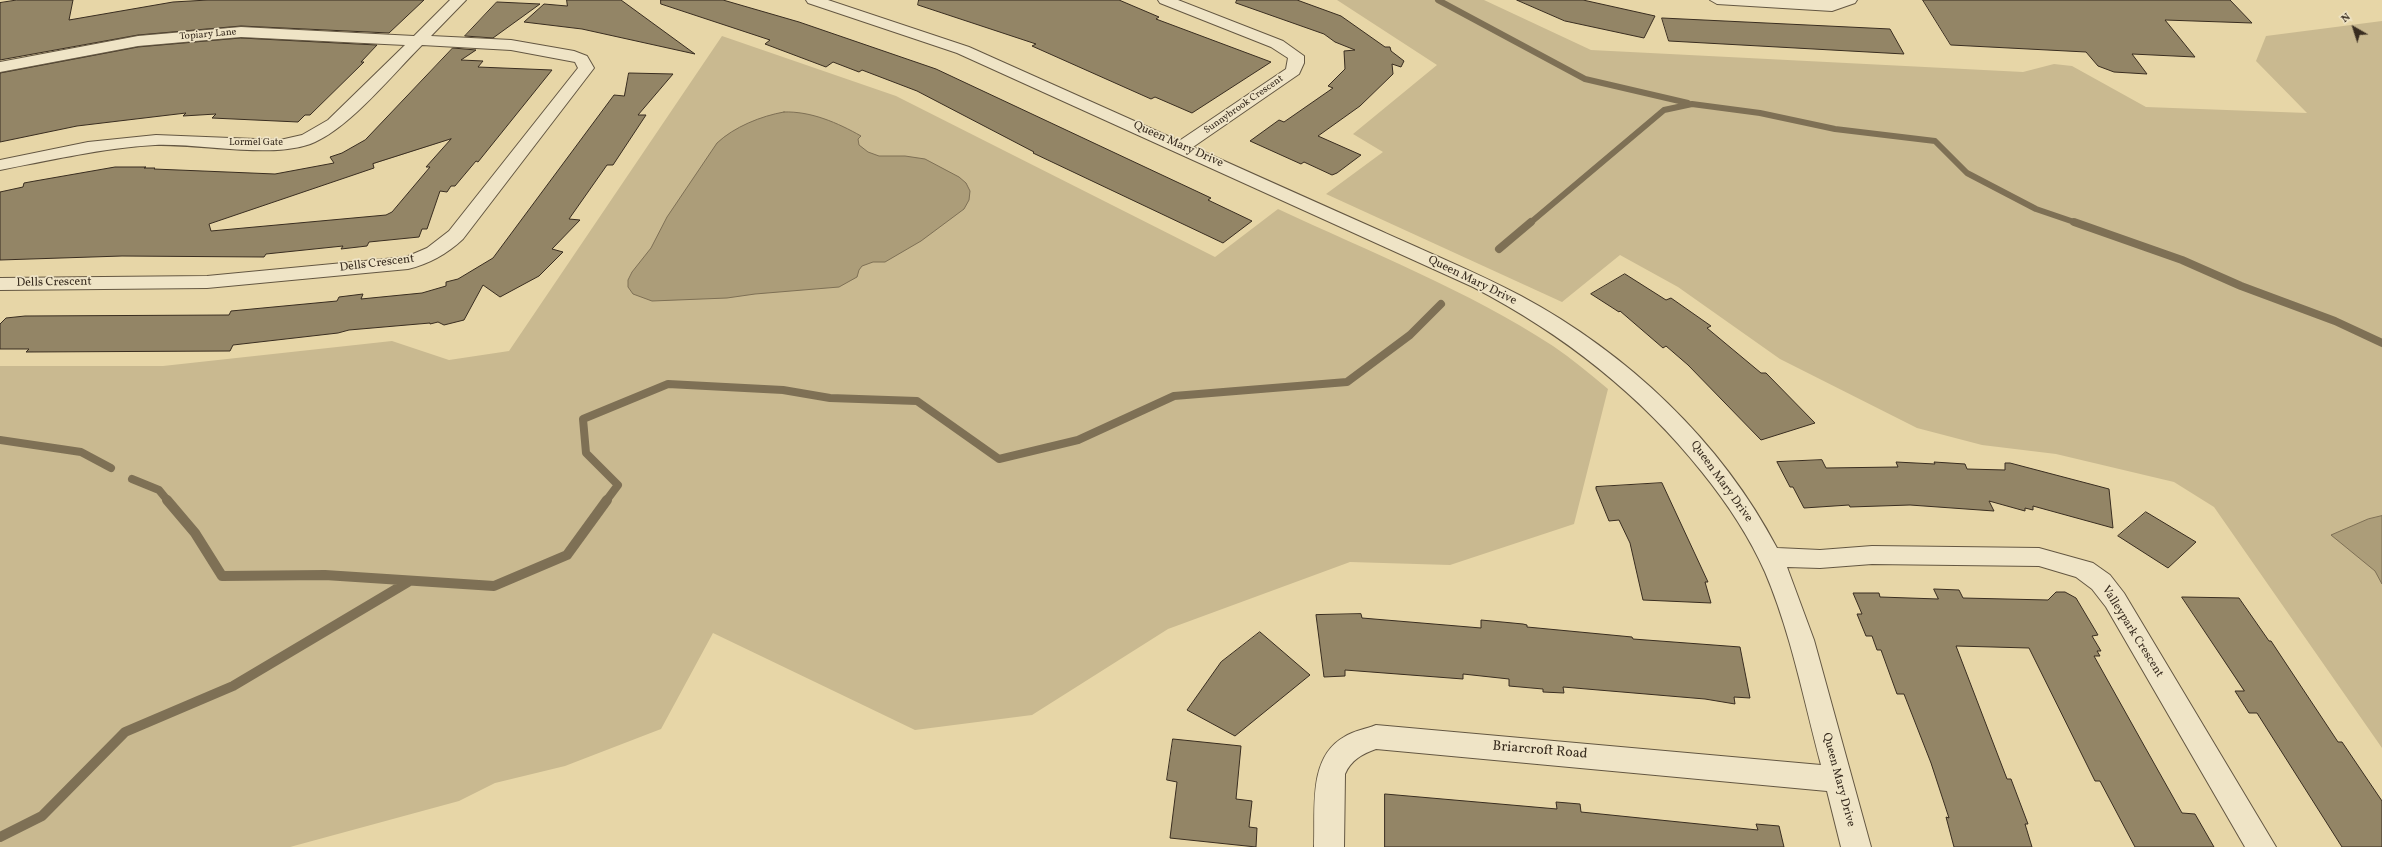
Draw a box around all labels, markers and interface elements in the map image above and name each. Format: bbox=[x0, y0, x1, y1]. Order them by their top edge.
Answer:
north arrow bbox=[2334, 8, 2374, 48]
text: N bbox=[2338, 10, 2354, 27]
street label: Topiary Lane bbox=[179, 27, 237, 43]
street label: Sunnybrook Crescent bbox=[1202, 73, 1286, 137]
street label: Queen Mary Drive bbox=[1131, 119, 1225, 171]
street label: Lormel Gate bbox=[229, 137, 283, 149]
street label: Dells Crescent bbox=[339, 252, 415, 276]
street label: Queen Mary Drive bbox=[1425, 253, 1519, 309]
street label: Dells Crescent bbox=[16, 275, 92, 291]
street label: Queen Mary Drive bbox=[1687, 439, 1755, 525]
street label: Valleypark Crescent bbox=[2098, 584, 2166, 680]
street label: Queen Mary Drive bbox=[1819, 731, 1857, 829]
street label: Briarcroft Road bbox=[1492, 738, 1588, 764]

